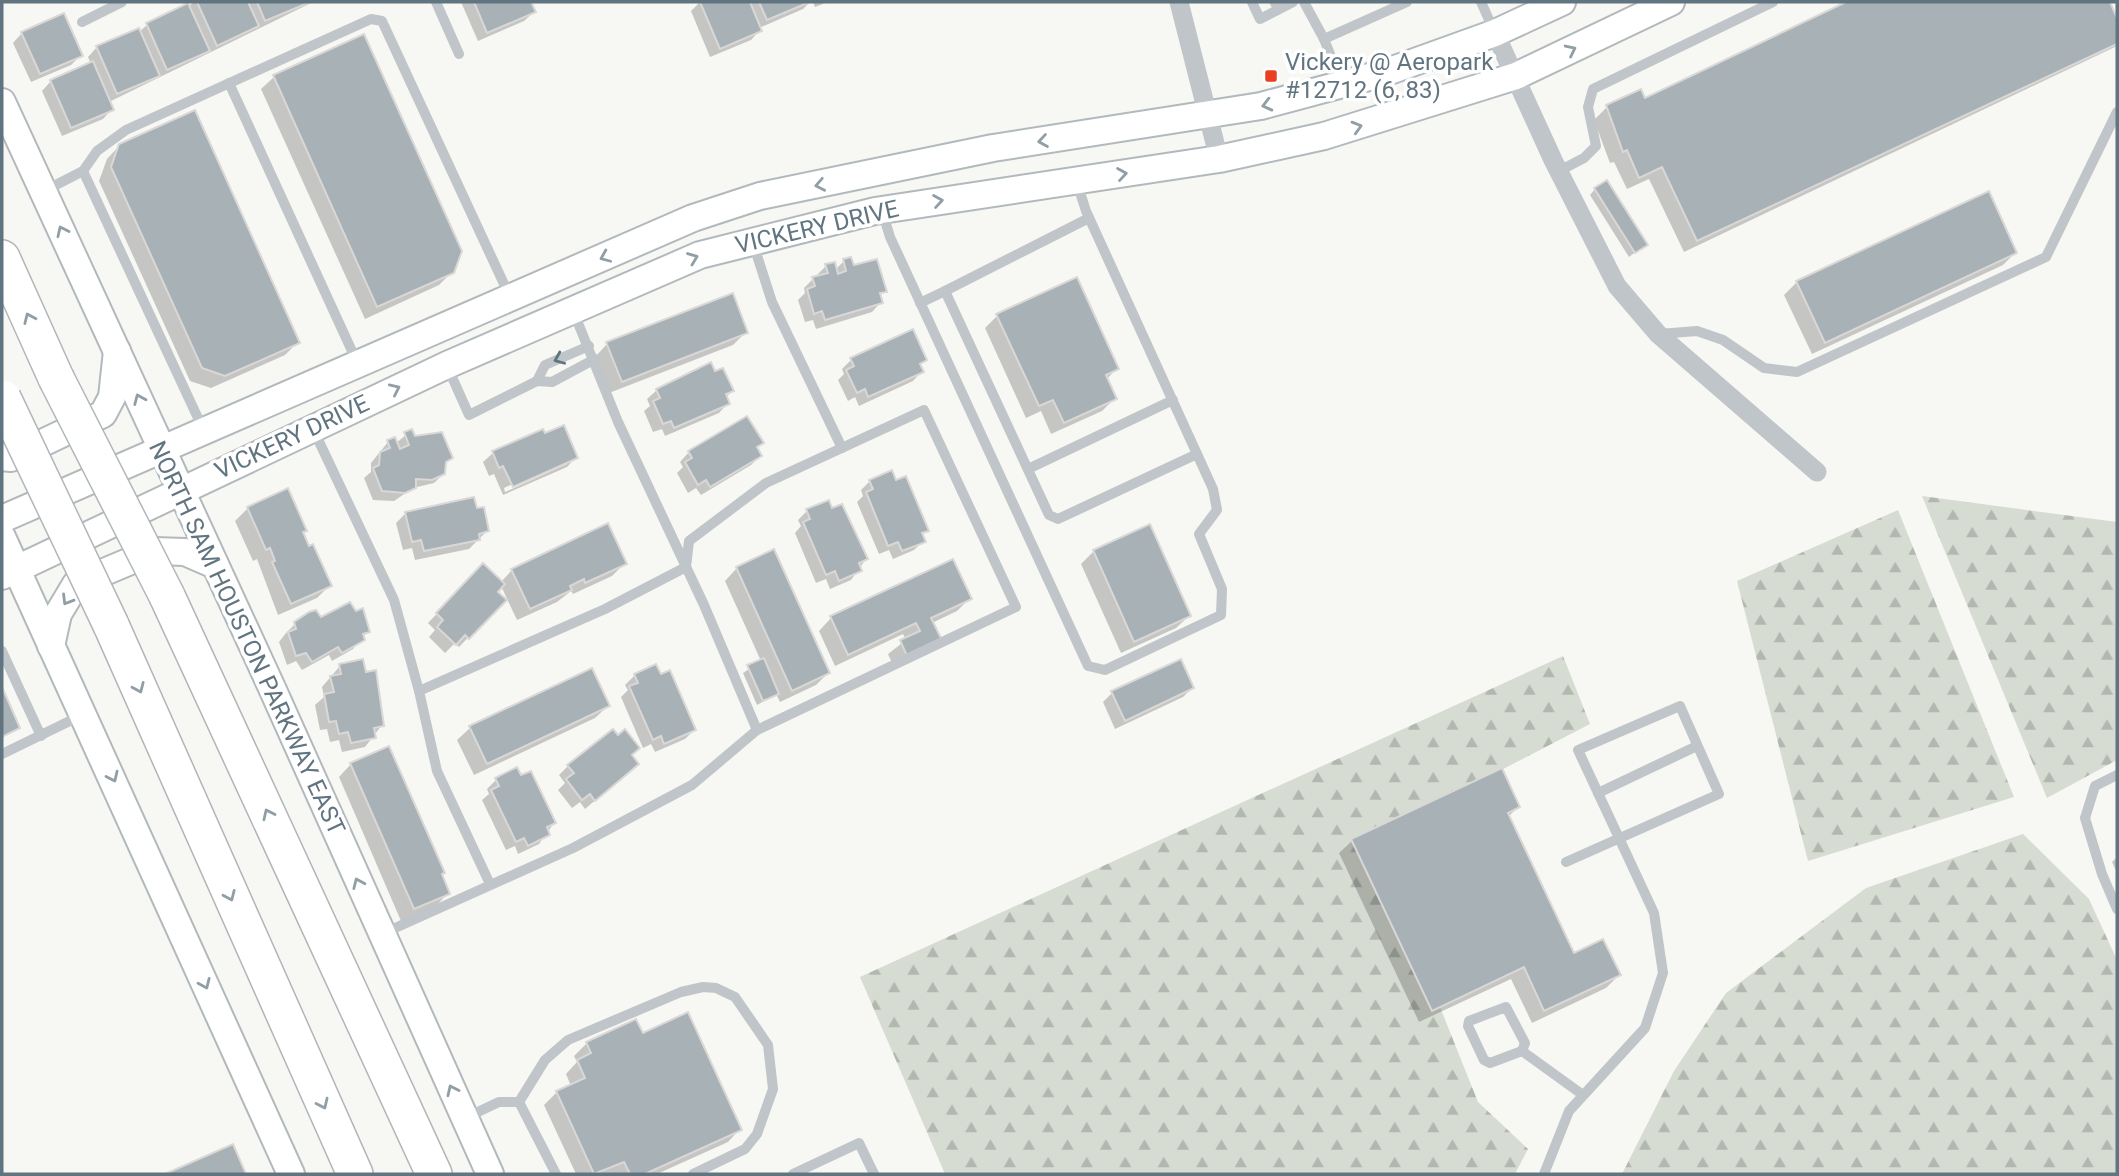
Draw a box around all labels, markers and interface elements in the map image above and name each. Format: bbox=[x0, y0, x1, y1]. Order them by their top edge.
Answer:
one-way arrow bbox=[1564, 44, 1576, 58]
place label: Vickery @ Aeropark #12712 (6, 83) bbox=[1285, 48, 1494, 104]
marker: Vickery @ Aeropark #12712 (6, 83) bbox=[1263, 68, 1279, 84]
one-way arrow bbox=[1261, 97, 1273, 111]
one-way arrow bbox=[1351, 120, 1363, 135]
one-way arrow bbox=[1037, 133, 1049, 148]
one-way arrow bbox=[1116, 166, 1128, 181]
one-way arrow bbox=[814, 177, 826, 192]
one-way arrow bbox=[933, 194, 944, 209]
street label: VICKERY DRIVE bbox=[733, 195, 901, 259]
one-way arrow bbox=[56, 226, 70, 238]
one-way arrow bbox=[600, 249, 612, 263]
one-way arrow bbox=[687, 253, 699, 267]
one-way arrow bbox=[23, 313, 37, 326]
one-way arrow bbox=[553, 351, 566, 365]
one-way arrow bbox=[388, 383, 400, 397]
street label: VICKERY DRIVE bbox=[211, 389, 373, 485]
one-way arrow bbox=[133, 394, 147, 407]
street label: NORTH SAM HOUSTON PARKWAY EAST bbox=[143, 437, 351, 839]
one-way arrow bbox=[62, 592, 75, 605]
one-way arrow bbox=[131, 681, 145, 693]
one-way arrow bbox=[104, 770, 118, 782]
one-way arrow bbox=[262, 809, 276, 821]
one-way arrow bbox=[352, 877, 366, 890]
one-way arrow bbox=[222, 889, 236, 901]
one-way arrow bbox=[197, 978, 211, 990]
one-way arrow bbox=[446, 1085, 460, 1097]
one-way arrow bbox=[314, 1097, 328, 1109]

